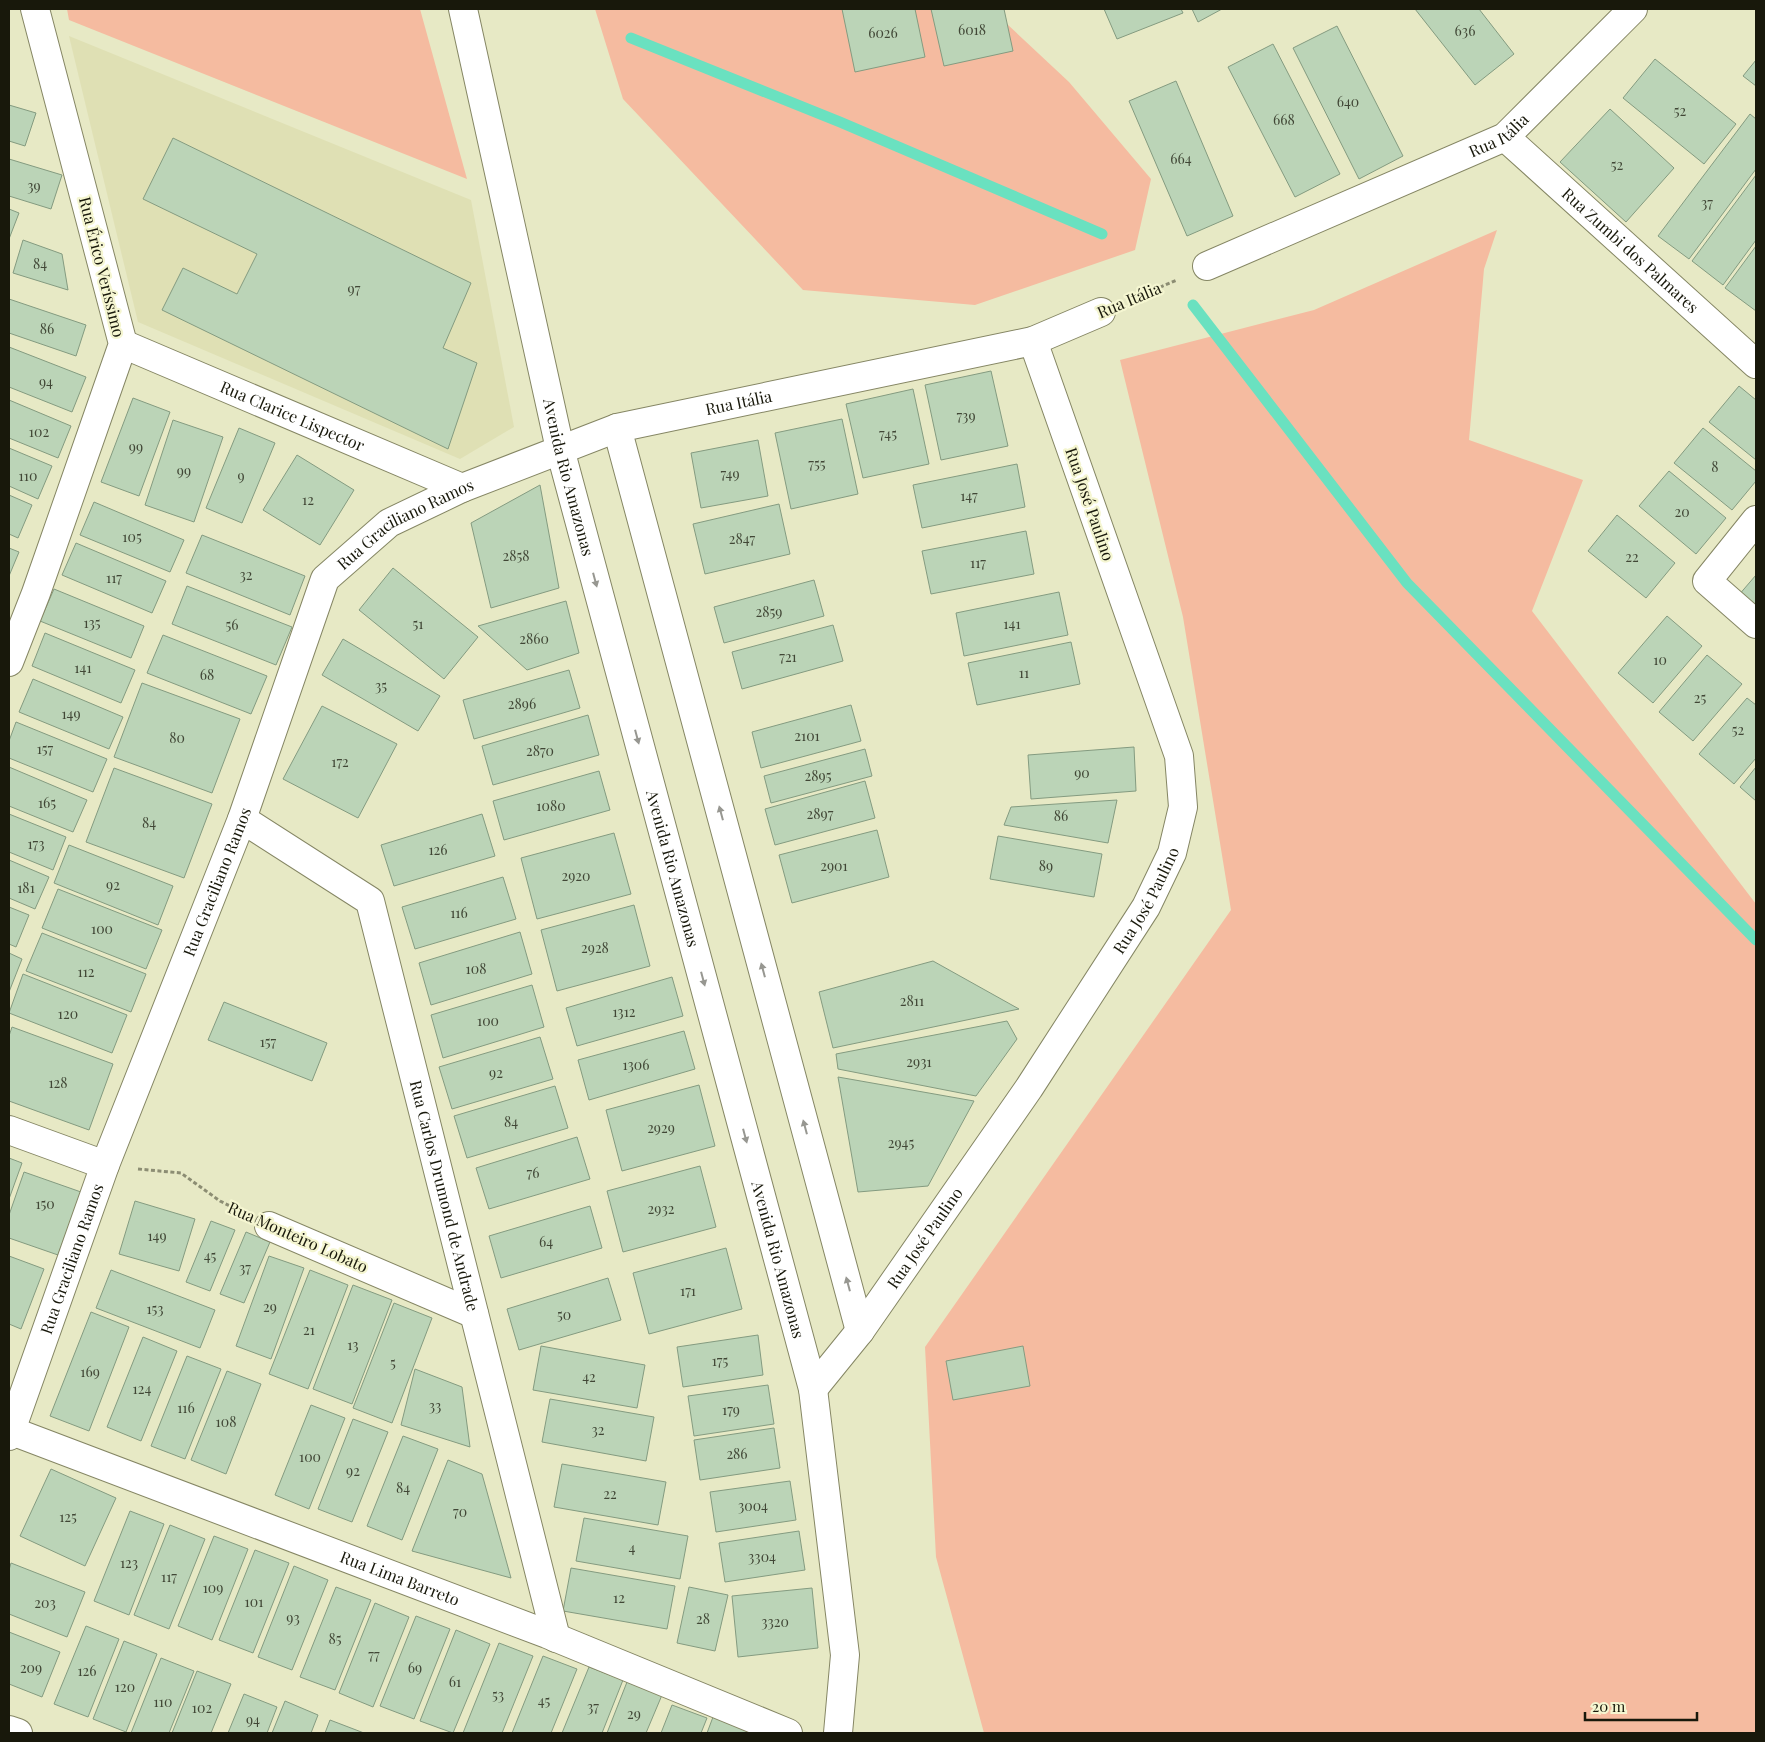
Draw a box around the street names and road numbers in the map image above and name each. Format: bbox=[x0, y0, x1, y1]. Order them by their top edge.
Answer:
street label: Rua Itália bbox=[1465, 109, 1533, 161]
street label: Rua Zumbi dos Palmares bbox=[1558, 183, 1703, 317]
street label: Rua Érico Veríssimo bbox=[75, 195, 130, 339]
street label: Rua Itália bbox=[1094, 277, 1164, 322]
street label: Rua Clarice Lispector bbox=[217, 376, 368, 455]
street label: Rua Itália bbox=[703, 385, 774, 419]
street label: Avenida Rio Amazonas bbox=[539, 395, 599, 558]
street label: Rua José Paulino bbox=[1061, 444, 1120, 563]
street label: Rua Graciliano Ramos bbox=[332, 474, 476, 574]
street label: Avenida Rio Amazonas bbox=[642, 787, 705, 949]
street label: Rua Graciliano Ramos bbox=[178, 805, 255, 959]
street label: Rua José Paulino bbox=[1108, 845, 1183, 957]
street label: Rua Carlos Drumond de Andrade bbox=[406, 1078, 484, 1313]
street label: Avenida Rio Amazonas bbox=[747, 1178, 810, 1340]
street label: Rua Graciliano Ramos bbox=[35, 1180, 108, 1337]
street label: Rua José Paulino bbox=[882, 1183, 967, 1292]
street label: Rua Monteiro Lobato bbox=[225, 1196, 372, 1277]
street label: Rua Lima Barreto bbox=[337, 1546, 463, 1610]

